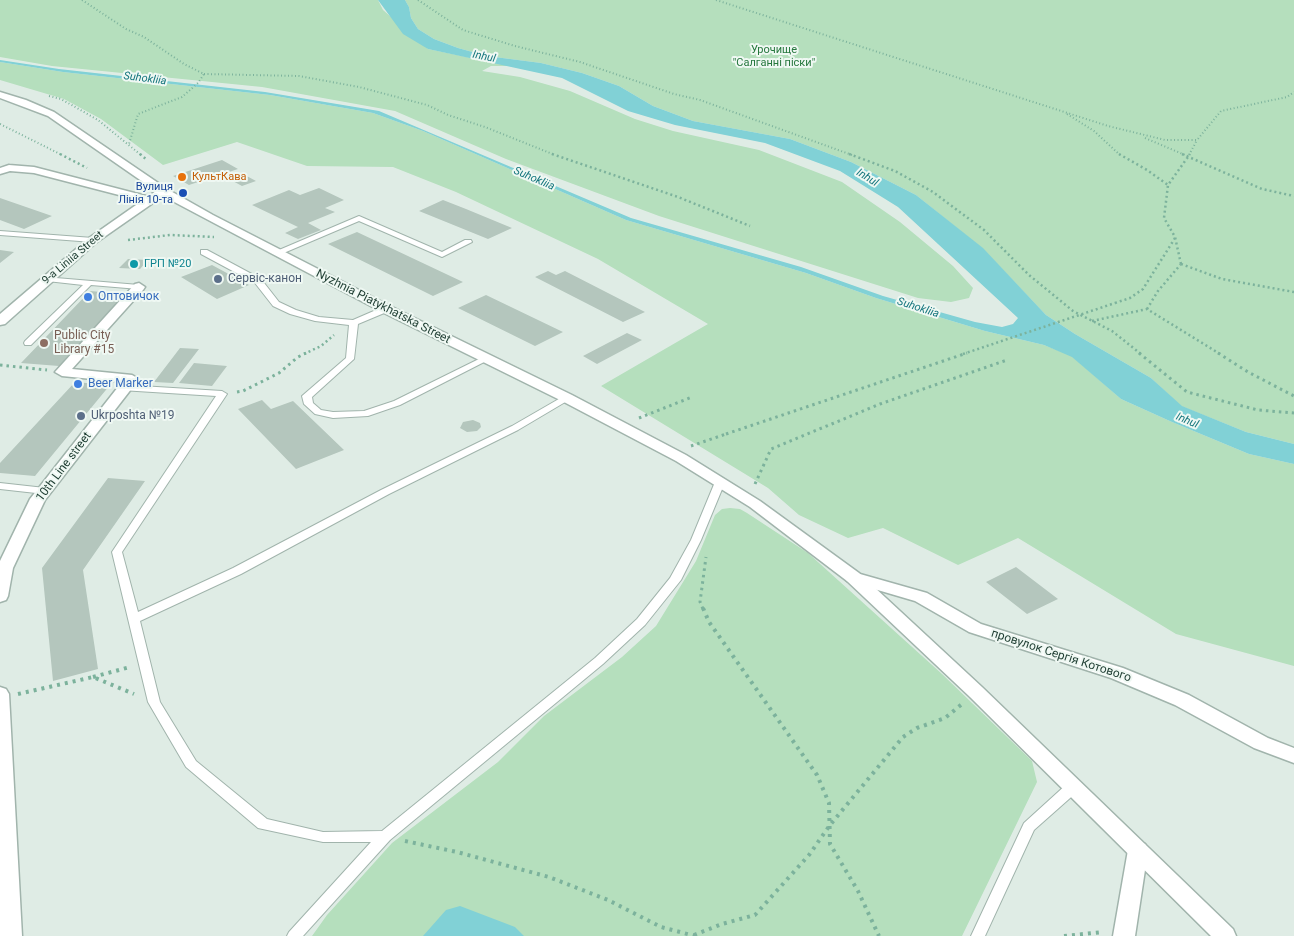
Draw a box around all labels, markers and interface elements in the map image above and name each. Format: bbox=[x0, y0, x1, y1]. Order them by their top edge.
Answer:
park label: Урочище "Салганні піски" bbox=[733, 43, 815, 69]
water label: Inhul bbox=[471, 48, 497, 66]
water label: Suhokliia bbox=[123, 70, 167, 88]
water label: Suhokliia bbox=[512, 164, 556, 194]
water label: Inhul bbox=[854, 166, 880, 190]
place label: КультКава bbox=[192, 170, 246, 184]
marker: КультКава bbox=[176, 171, 188, 183]
place label: Вулиця Лінія 10-та bbox=[118, 180, 173, 206]
marker: Вулиця Лінія 10-та bbox=[177, 187, 189, 199]
street label: 9-a Liniia Street bbox=[40, 229, 106, 287]
place label: ГРП №20 bbox=[144, 257, 191, 271]
marker: ГРП №20 bbox=[128, 258, 140, 270]
street label: Nyzhnia Piatykhatska Street bbox=[313, 267, 453, 347]
place label: Сервіс-канон bbox=[228, 272, 302, 286]
marker: Сервіс-канон bbox=[212, 273, 224, 285]
place label: Оптовичок bbox=[98, 290, 159, 304]
marker: Оптовичок bbox=[82, 291, 94, 303]
water label: Suhokliia bbox=[895, 295, 941, 321]
place label: Public City Library #15 bbox=[54, 329, 114, 357]
marker: Public City Library #15 bbox=[38, 337, 50, 349]
place label: Beer Marker bbox=[88, 377, 153, 391]
marker: Beer Marker bbox=[72, 378, 84, 390]
place label: Ukrposhta №19 bbox=[91, 409, 175, 423]
marker: Ukrposhta №19 bbox=[75, 410, 87, 422]
water label: Inhul bbox=[1174, 410, 1200, 432]
street label: 10th Line street bbox=[33, 429, 95, 505]
street label: провулок Сергія Котового bbox=[989, 627, 1133, 685]

